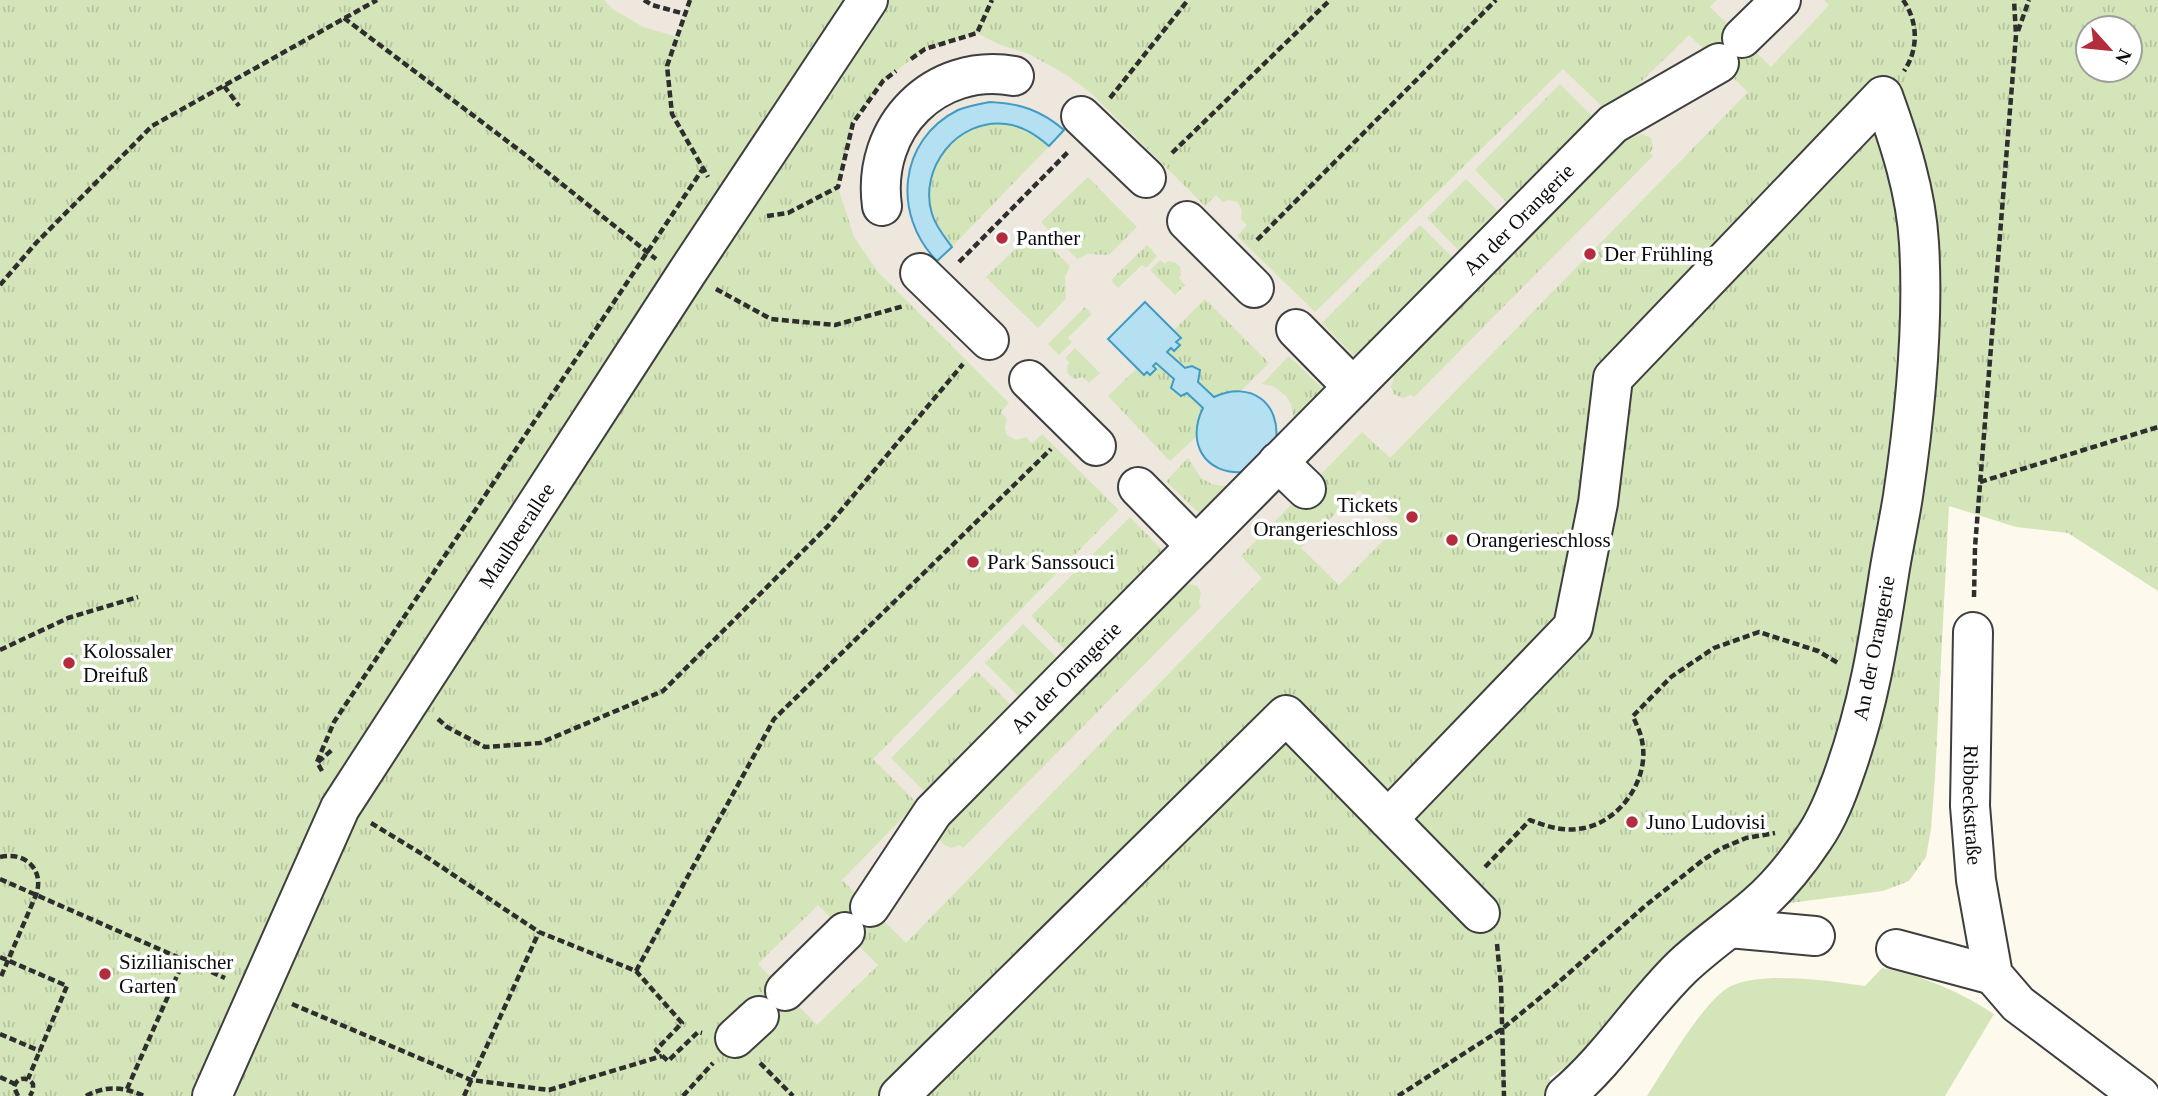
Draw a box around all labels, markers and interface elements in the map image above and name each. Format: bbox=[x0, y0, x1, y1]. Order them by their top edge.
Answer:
north arrow bbox=[2074, 14, 2144, 84]
text: N bbox=[2111, 46, 2136, 68]
street label: An der Orangerie bbox=[1458, 159, 1579, 280]
place label: Panther bbox=[1016, 226, 1080, 250]
marker: Panther bbox=[994, 230, 1010, 246]
place label: Der Frühling bbox=[1604, 242, 1714, 266]
marker: Der Frühling bbox=[1582, 246, 1598, 262]
street label: Maulbeerallee bbox=[474, 478, 559, 592]
place label: Tickets Orangerieschloss bbox=[1253, 493, 1398, 541]
marker: Tickets Orangerieschloss bbox=[1404, 509, 1420, 525]
place label: Orangerieschloss bbox=[1466, 528, 1611, 552]
marker: Orangerieschloss bbox=[1444, 532, 1460, 548]
place label: Park Sanssouci bbox=[987, 550, 1115, 574]
marker: Park Sanssouci bbox=[965, 554, 981, 570]
street label: An der Orangerie bbox=[1848, 574, 1900, 722]
street label: An der Orangerie bbox=[1006, 617, 1126, 738]
place label: Kolossaler Dreifuß bbox=[83, 639, 173, 687]
marker: Kolossaler Dreifuß bbox=[61, 655, 77, 671]
street label: Ribbeckstraße bbox=[1958, 745, 1987, 866]
place label: Juno Ludovisi bbox=[1646, 810, 1766, 834]
marker: Juno Ludovisi bbox=[1624, 814, 1640, 830]
place label: Sizilianischer Garten bbox=[119, 950, 233, 998]
marker: Sizilianischer Garten bbox=[97, 966, 113, 982]

